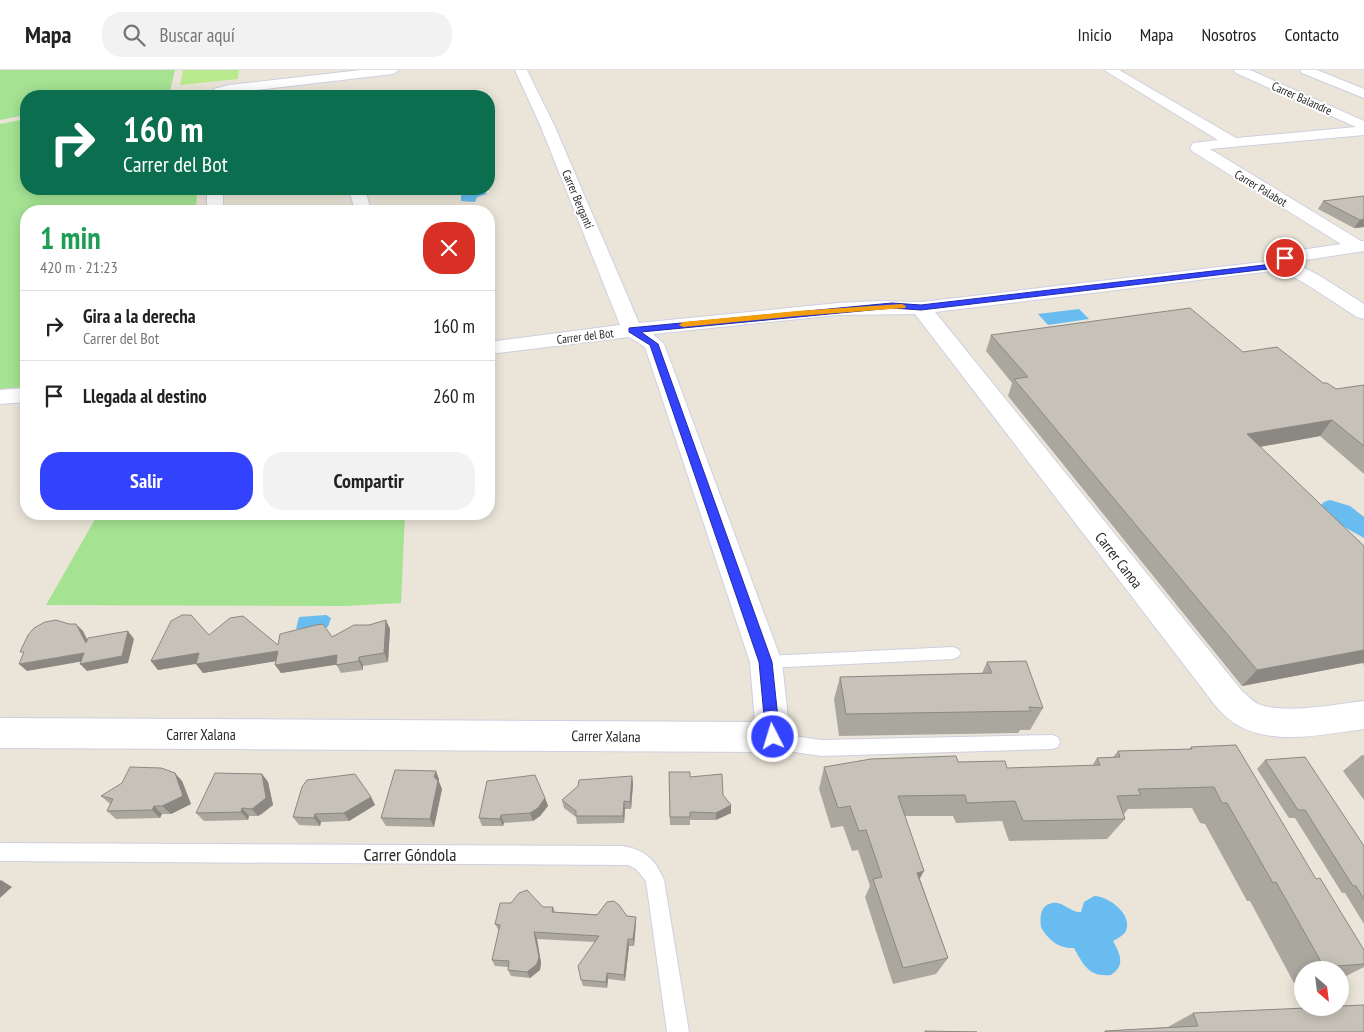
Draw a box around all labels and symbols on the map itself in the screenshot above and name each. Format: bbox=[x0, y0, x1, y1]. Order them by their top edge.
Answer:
street label: Carrer Balandre bbox=[1270, 78, 1334, 118]
street label: Carrer Palabot bbox=[1232, 166, 1291, 210]
street label: Carrer Bergantí bbox=[559, 167, 597, 231]
pin bbox=[1264, 237, 1306, 279]
street label: Carrer del Bot bbox=[556, 325, 615, 347]
street label: Carrer Canoa bbox=[1091, 528, 1147, 592]
position arrow bbox=[746, 710, 798, 762]
street label: Carrer Xalana bbox=[166, 725, 236, 744]
street label: Carrer Xalana bbox=[571, 726, 641, 746]
street label: Carrer Góndola bbox=[364, 843, 456, 866]
north arrow bbox=[1294, 961, 1349, 1016]

